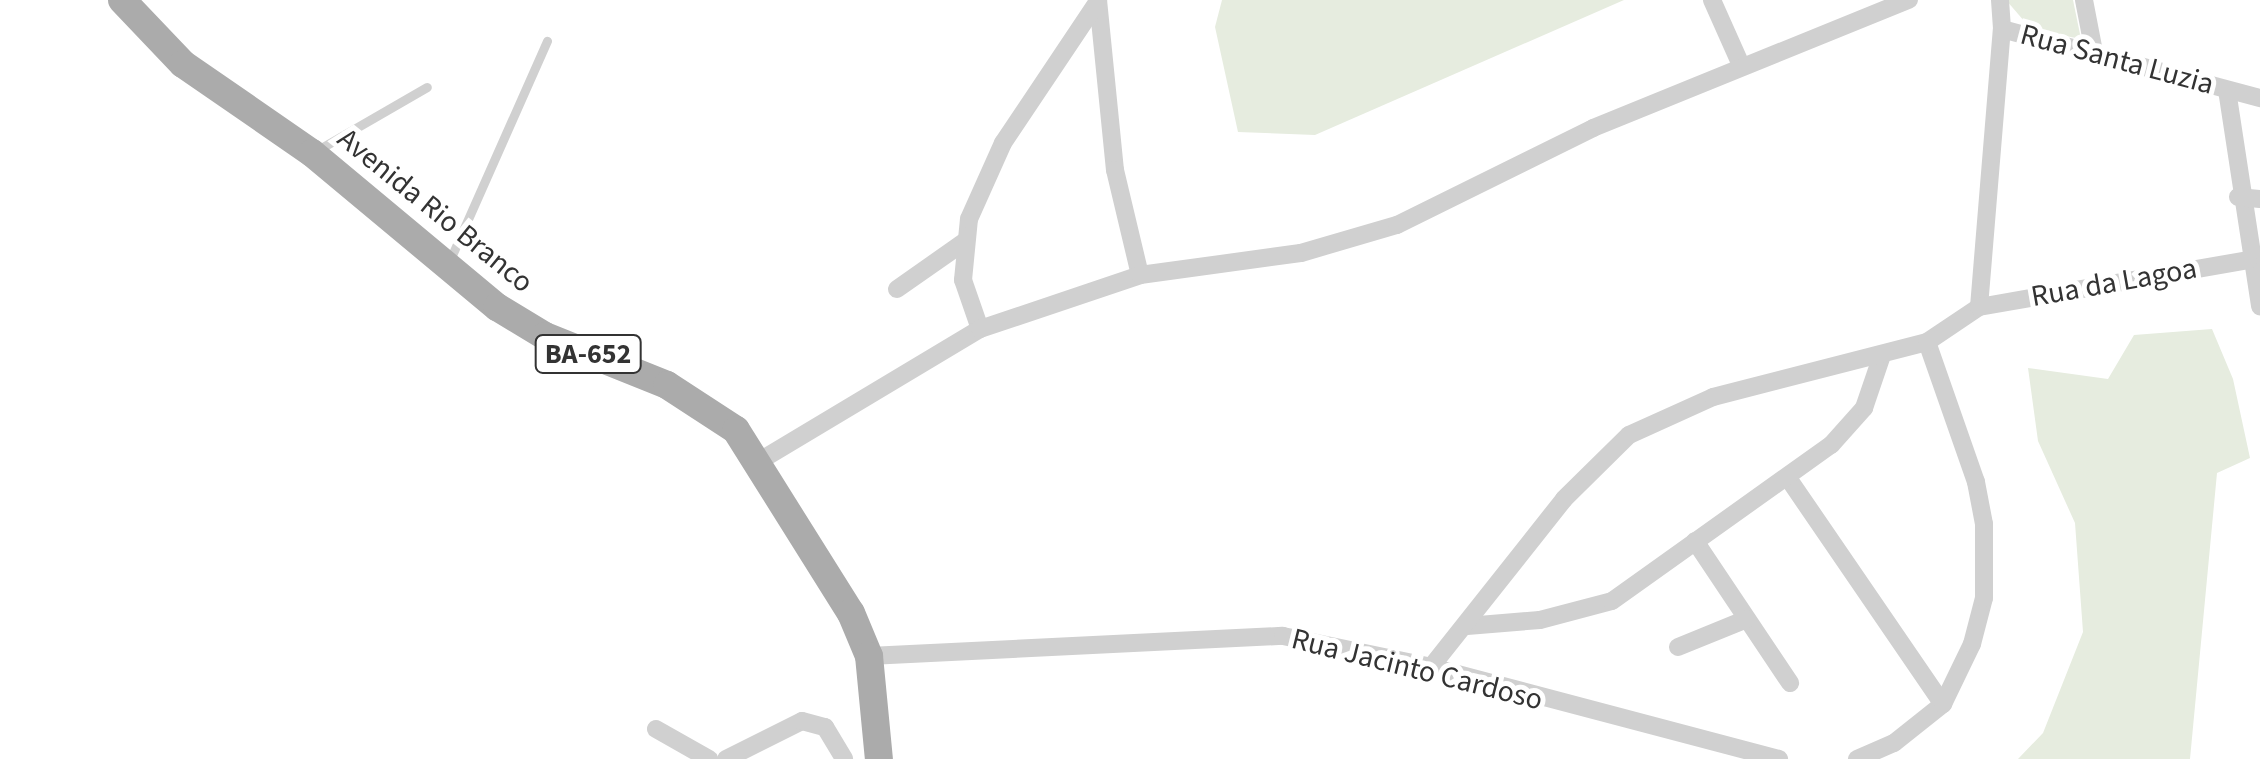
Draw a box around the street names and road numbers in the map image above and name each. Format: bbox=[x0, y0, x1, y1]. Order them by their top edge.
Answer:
street label: Rua Santa Luzia bbox=[2016, 17, 2218, 103]
street label: Avenida Rio Branco bbox=[330, 121, 540, 301]
street label: Rua da Lagoa bbox=[2028, 251, 2200, 315]
road number: BA-652 bbox=[533, 331, 643, 377]
street label: Rua Jacinto Cardoso bbox=[1288, 621, 1546, 719]

